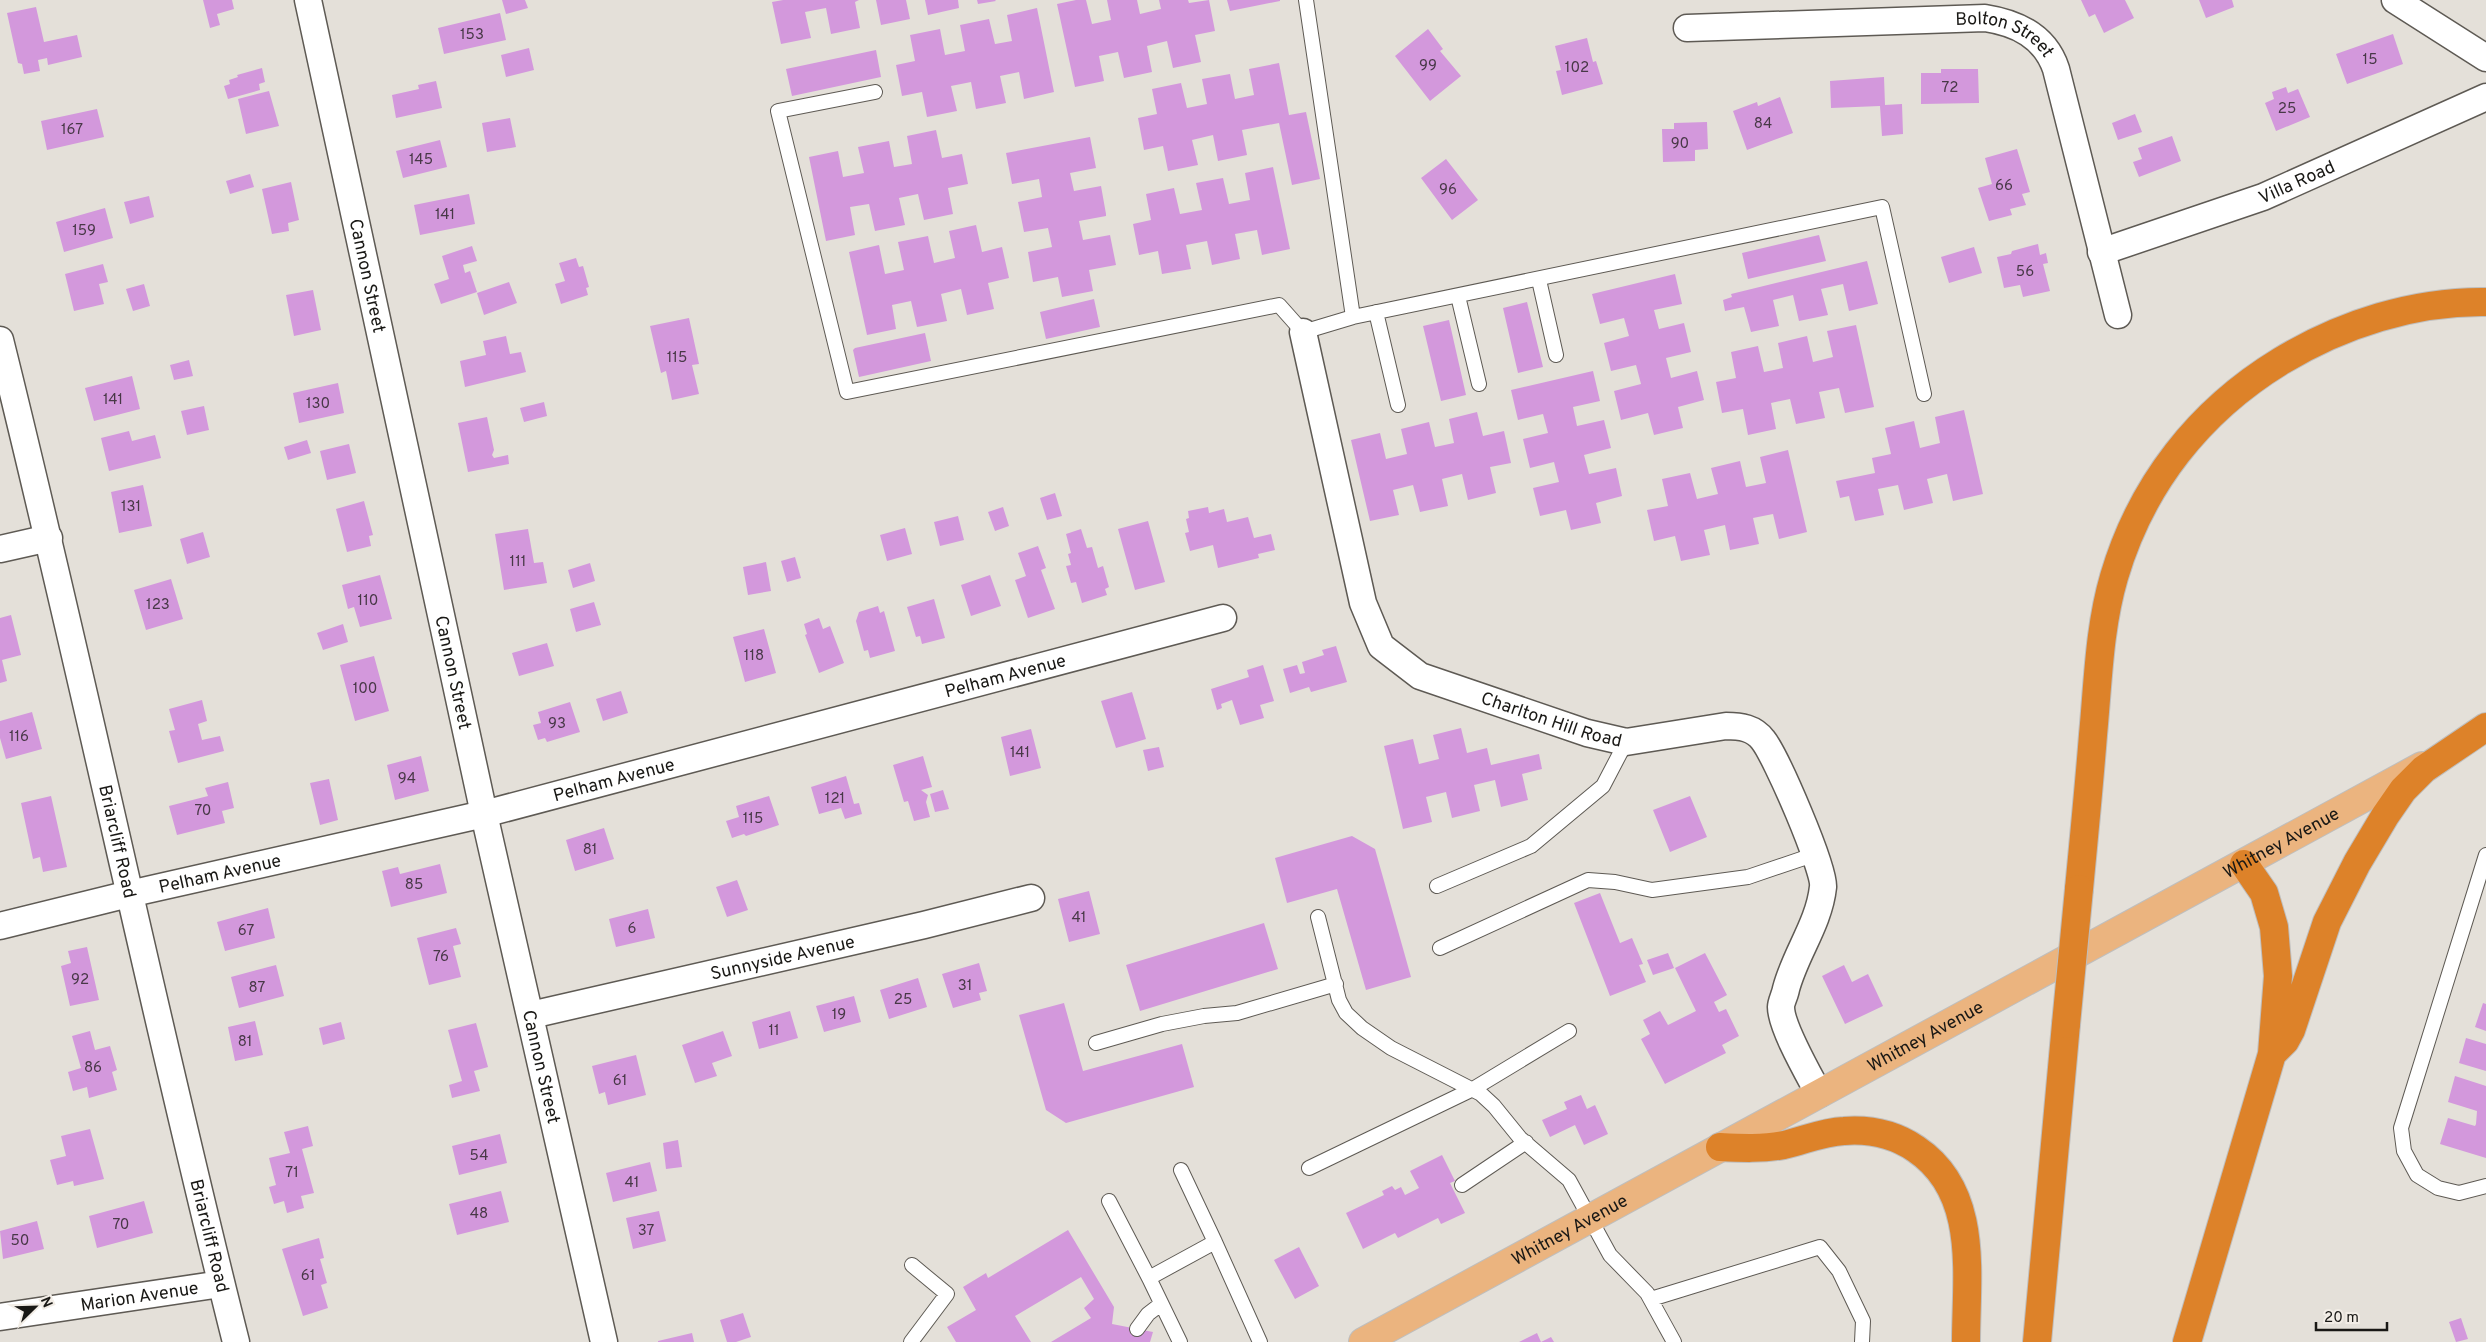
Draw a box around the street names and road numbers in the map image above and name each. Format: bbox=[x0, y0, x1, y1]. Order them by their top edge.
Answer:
street label: Bolton Street bbox=[1955, 8, 2058, 62]
street label: Villa Road bbox=[2256, 156, 2339, 210]
street label: Cannon Street bbox=[343, 217, 390, 335]
street label: Cannon Street bbox=[428, 614, 475, 732]
street label: Pelham Avenue bbox=[942, 650, 1069, 704]
street label: Charlton Hill Road bbox=[1478, 688, 1624, 754]
street label: Pelham Avenue bbox=[551, 754, 677, 808]
street label: Briarcliff Road bbox=[92, 783, 140, 901]
street label: Whitney Avenue bbox=[2220, 803, 2344, 885]
street label: Pelham Avenue bbox=[157, 850, 284, 900]
street label: Sunnyside Avenue bbox=[708, 931, 857, 987]
street label: Whitney Avenue bbox=[1864, 997, 1988, 1078]
street label: Cannon Street bbox=[516, 1008, 564, 1126]
street label: Briarcliff Road bbox=[183, 1177, 233, 1295]
street label: Whitney Avenue bbox=[1508, 1190, 1632, 1272]
street label: Marion Avenue bbox=[79, 1278, 200, 1318]

